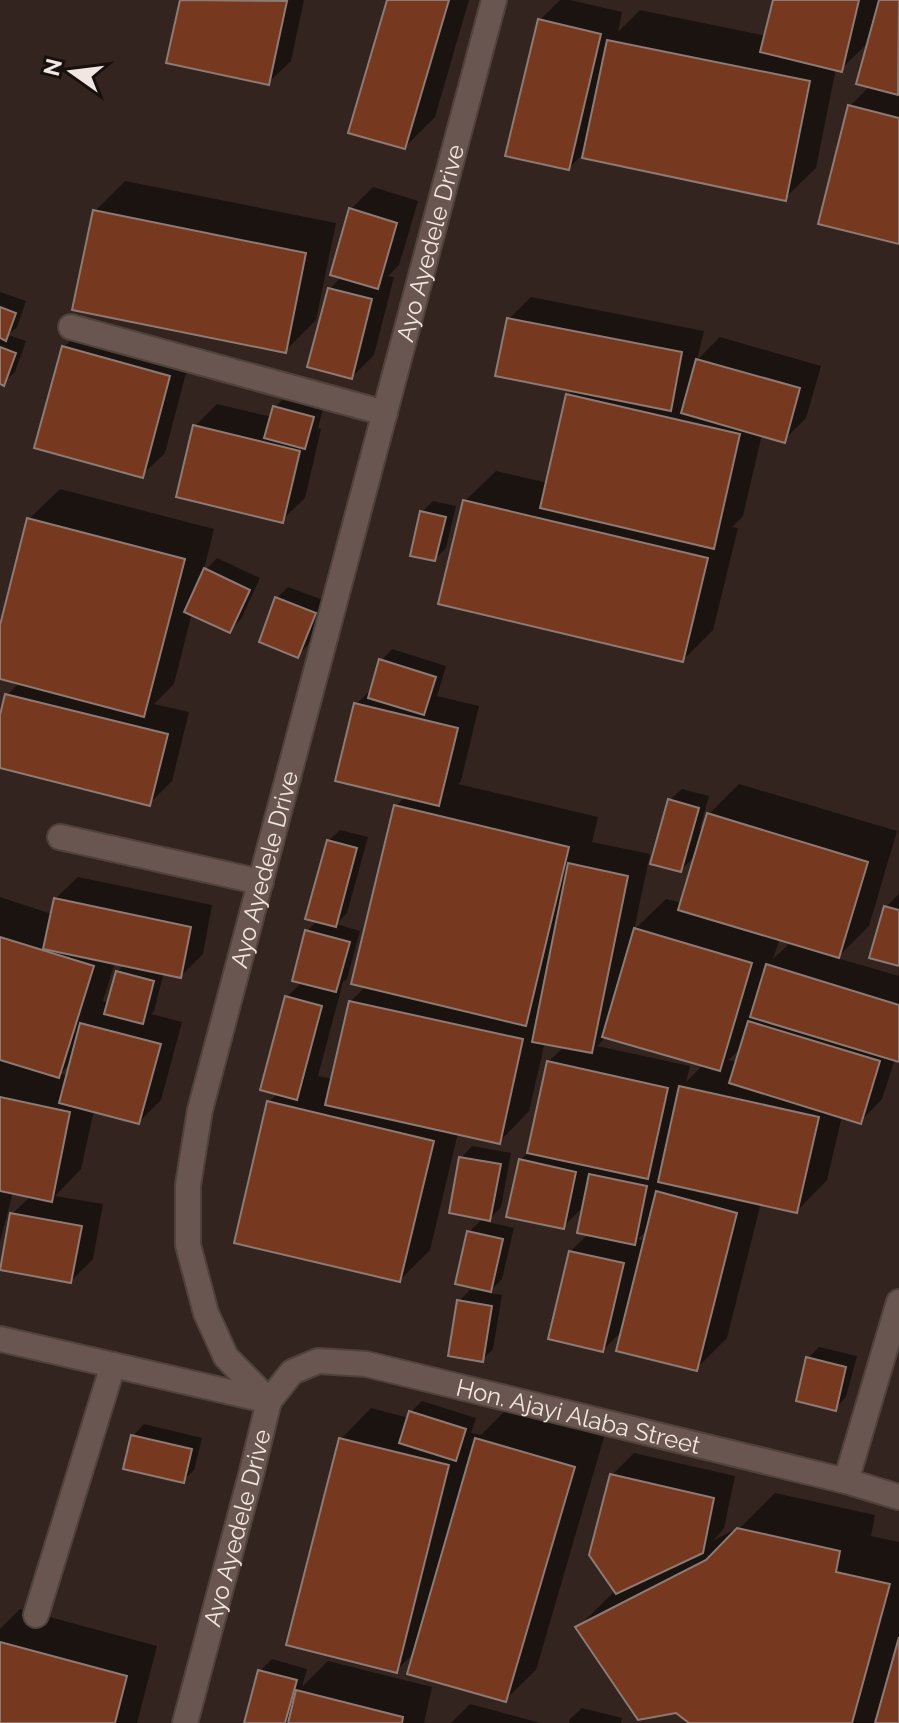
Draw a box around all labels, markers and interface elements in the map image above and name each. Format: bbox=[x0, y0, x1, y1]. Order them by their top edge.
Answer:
north arrow bbox=[32, 32, 112, 112]
text: N bbox=[38, 56, 67, 78]
street label: Ayo Ayedele Drive bbox=[390, 141, 470, 345]
street label: Ayo Ayedele Drive bbox=[224, 768, 304, 971]
street label: Hon. Ajayi Alaba Street bbox=[453, 1372, 703, 1459]
street label: Ayo Ayedele Drive bbox=[197, 1426, 276, 1630]

